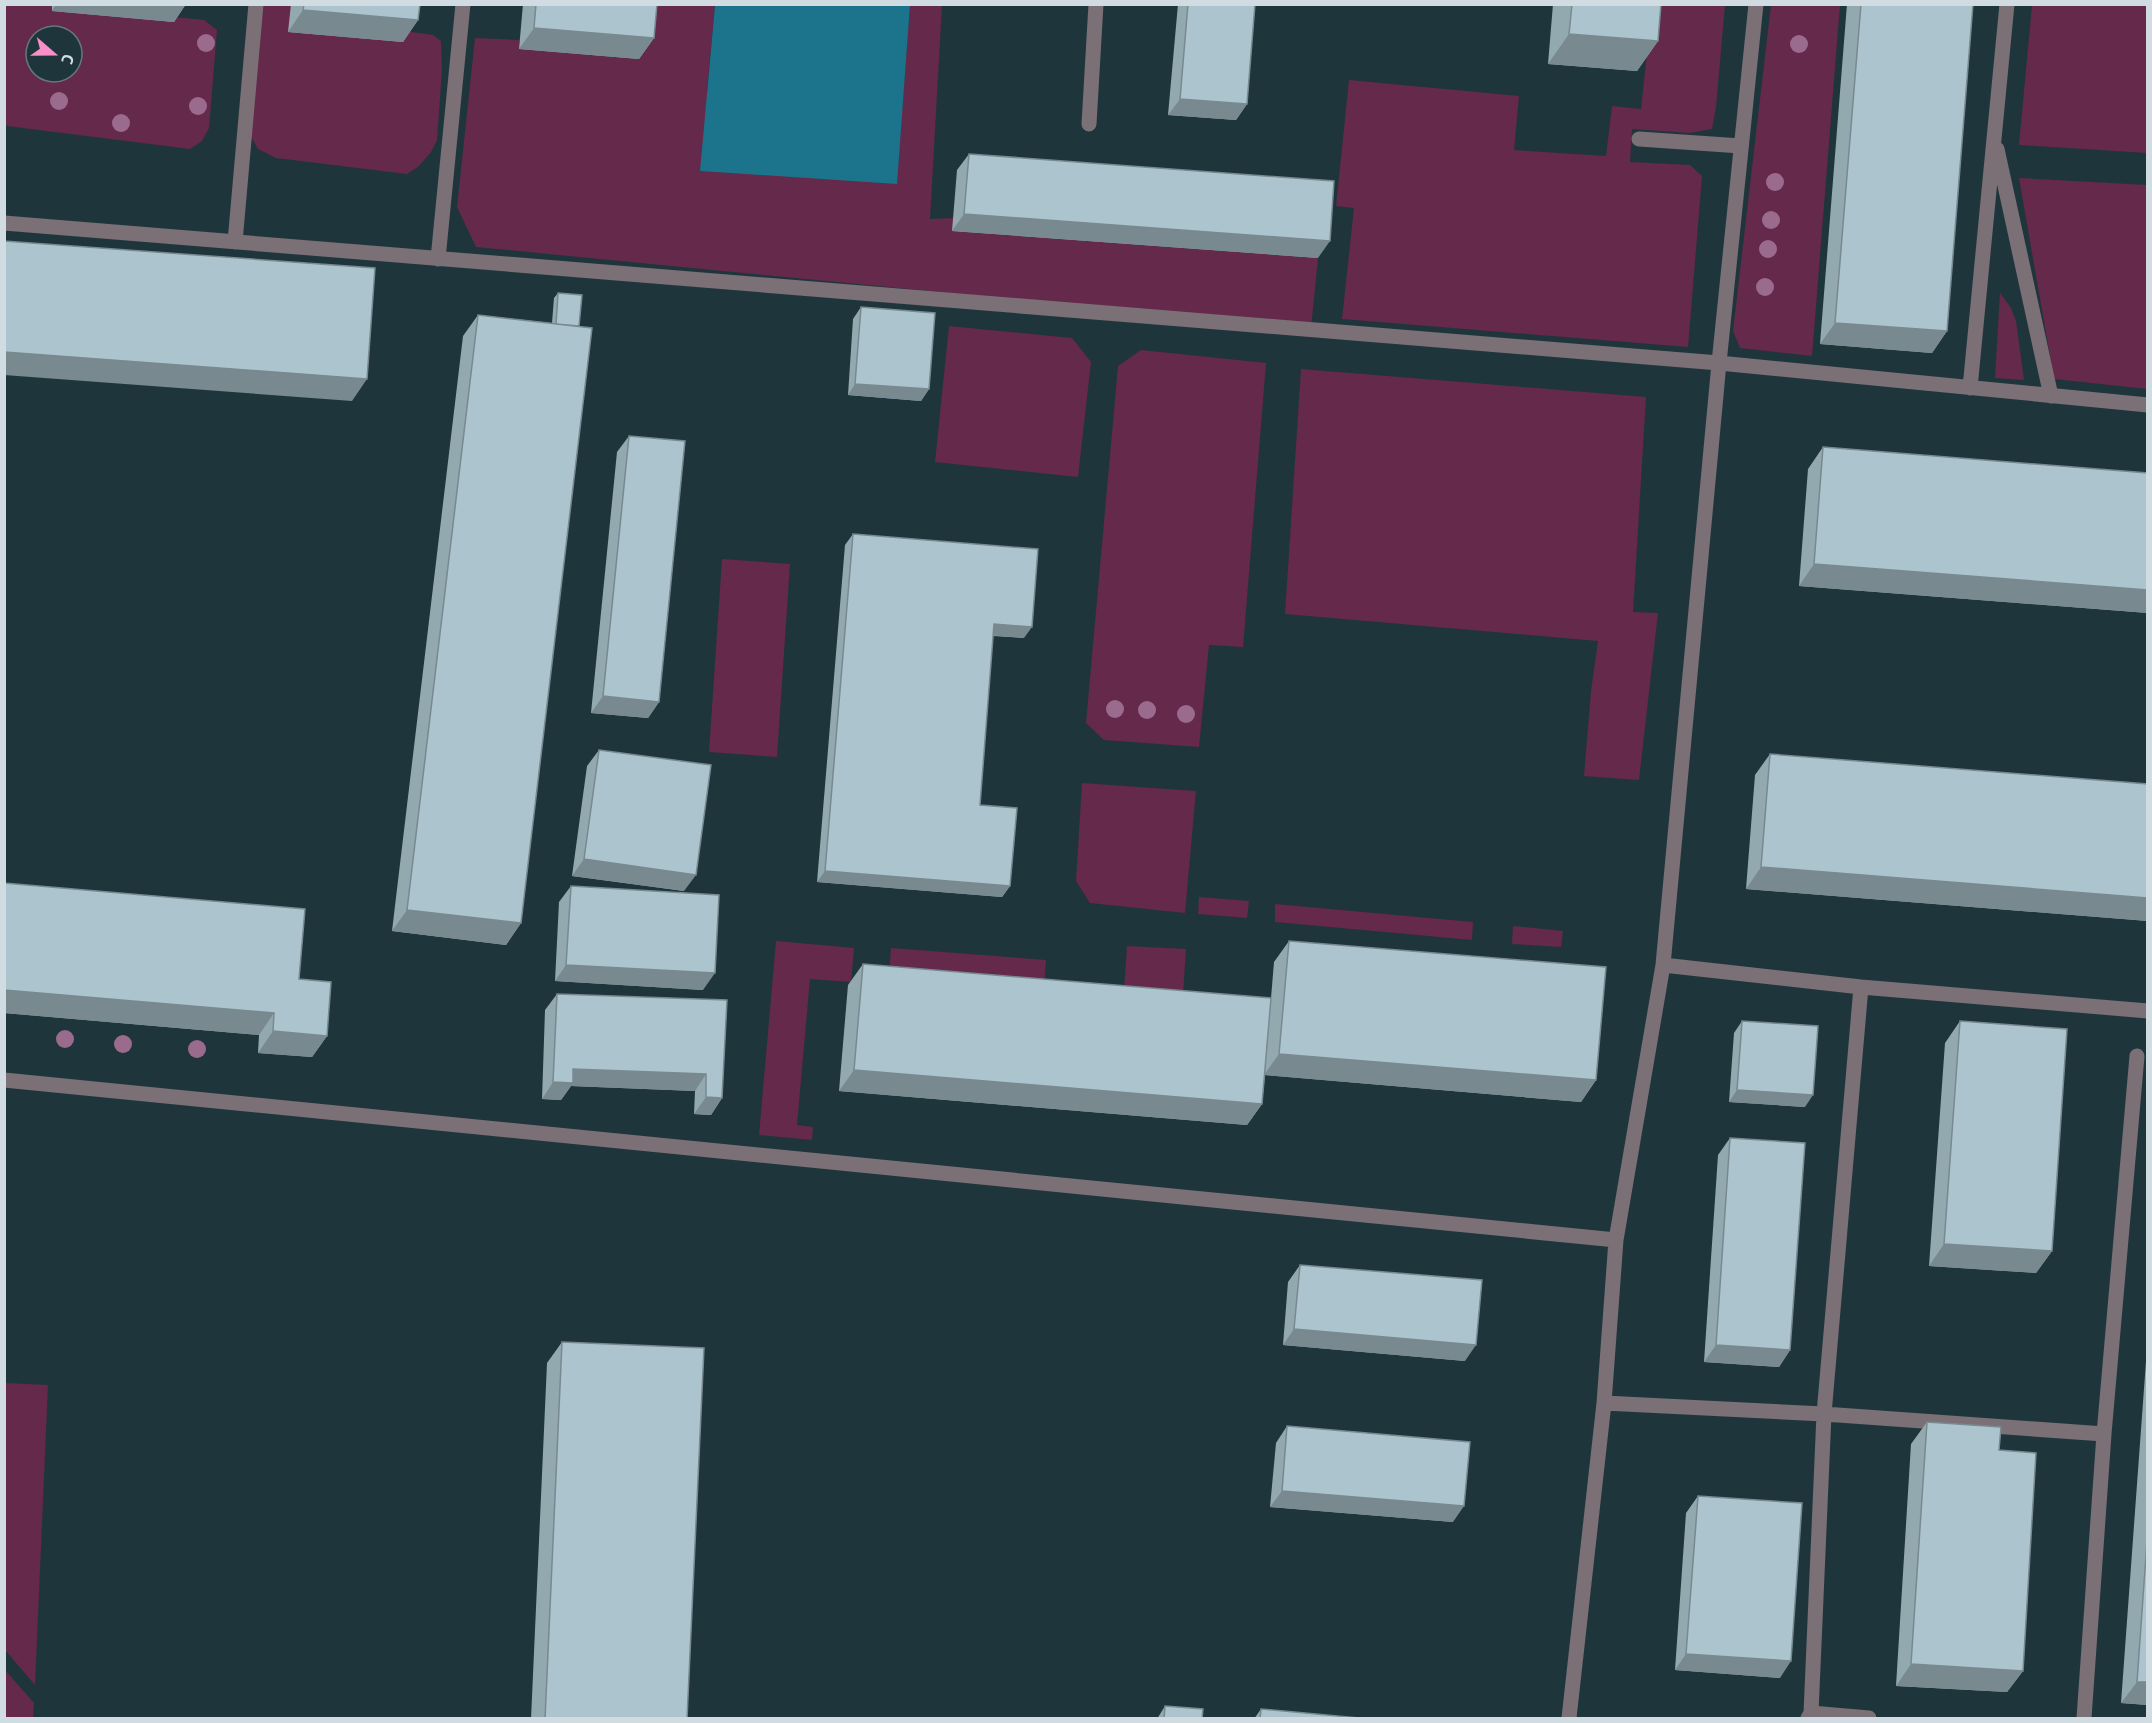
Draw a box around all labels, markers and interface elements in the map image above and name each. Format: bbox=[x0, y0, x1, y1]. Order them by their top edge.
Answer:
north arrow bbox=[24, 24, 84, 84]
text: С bbox=[57, 52, 79, 67]

